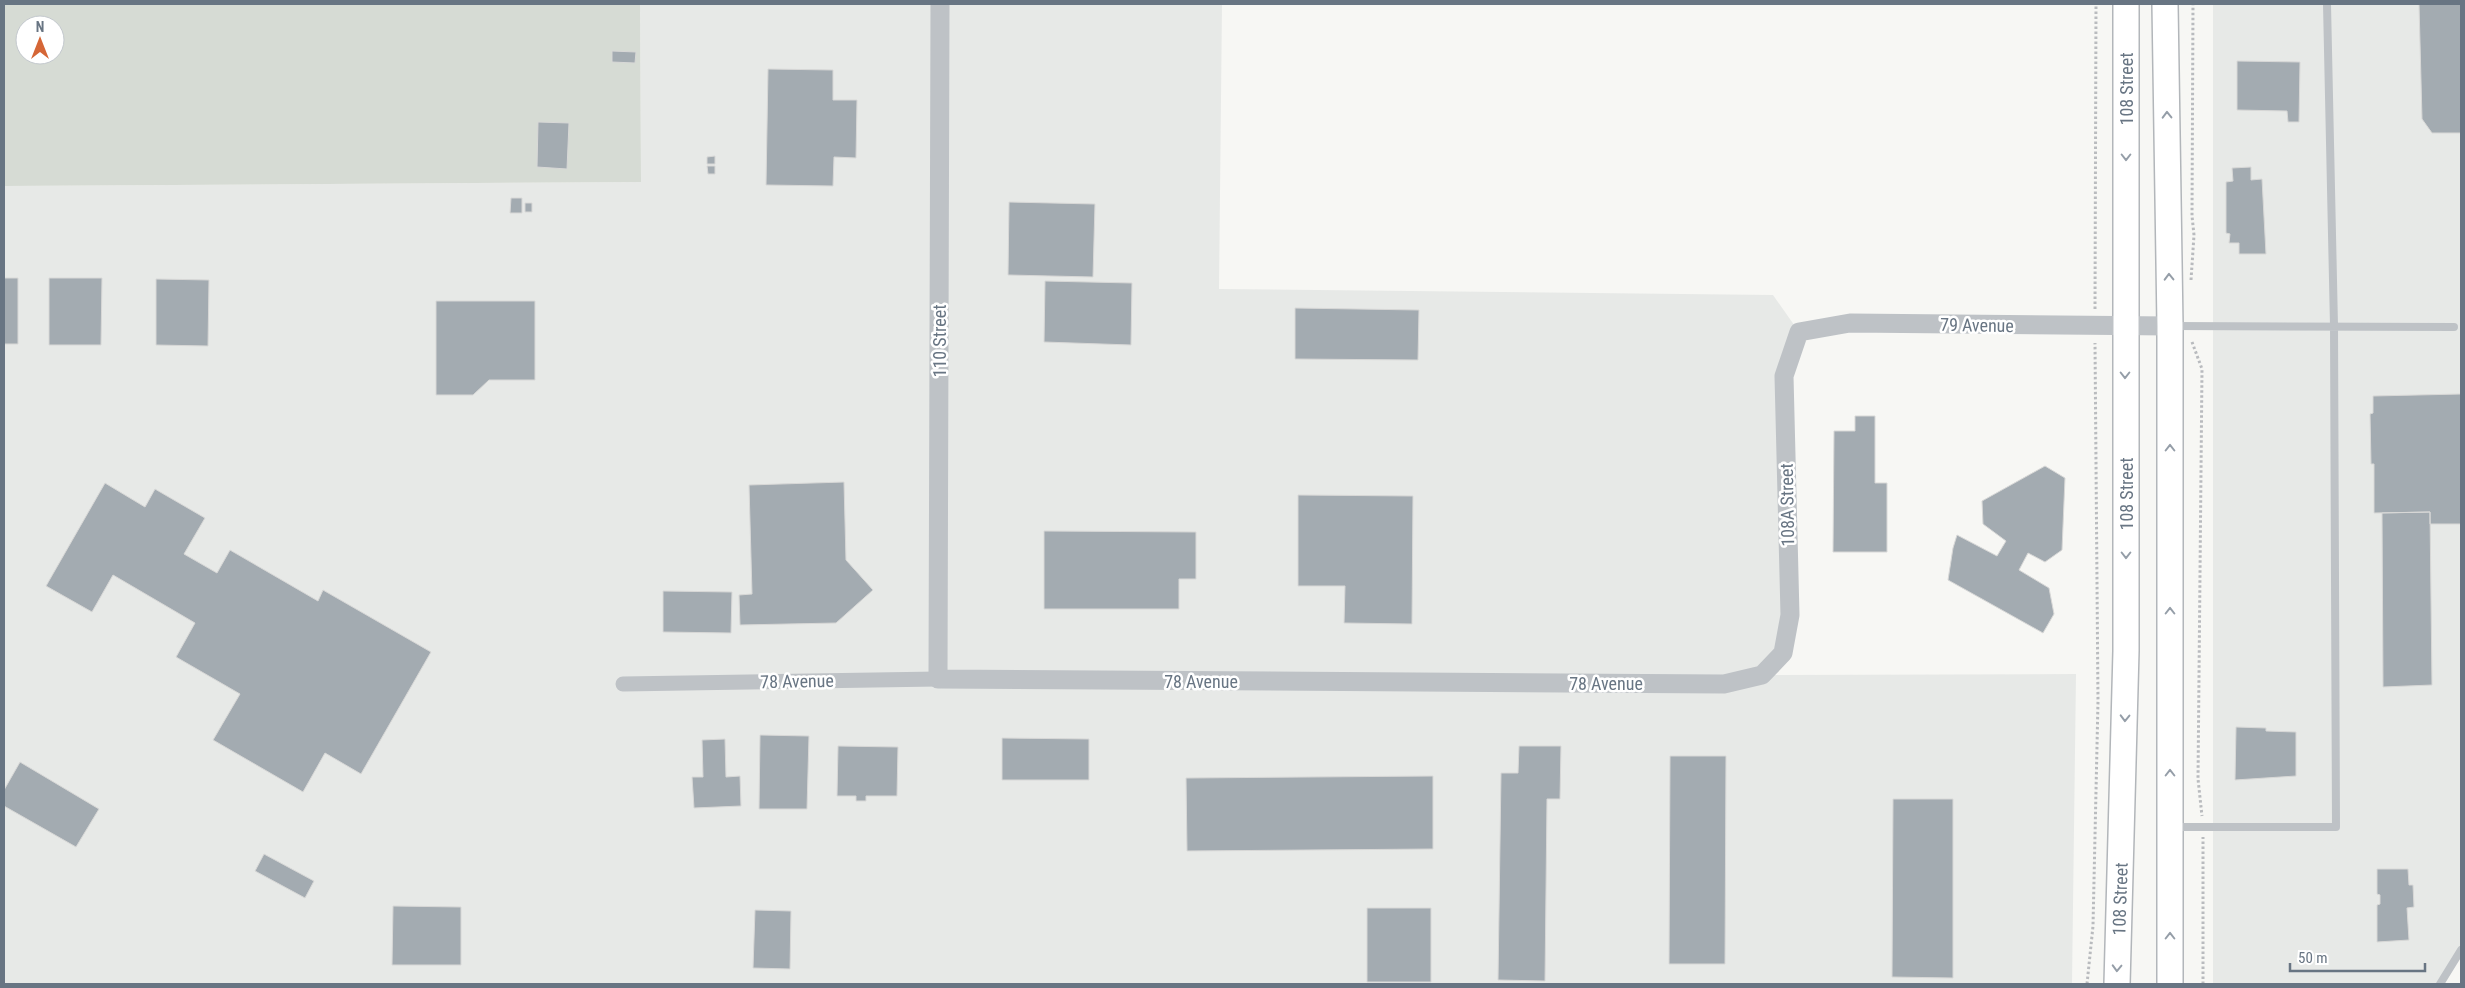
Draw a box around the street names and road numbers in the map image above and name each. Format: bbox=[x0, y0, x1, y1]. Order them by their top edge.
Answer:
street label: 108 Street bbox=[2116, 53, 2137, 125]
street label: 110 Street bbox=[929, 305, 950, 377]
street label: 79 Avenue bbox=[1940, 314, 2014, 336]
street label: 108 Street bbox=[2116, 458, 2137, 530]
street label: 108A Street bbox=[1776, 463, 1798, 547]
street label: 78 Avenue bbox=[760, 670, 834, 692]
street label: 78 Avenue bbox=[1164, 671, 1238, 692]
street label: 78 Avenue bbox=[1569, 673, 1643, 694]
street label: 108 Street bbox=[2108, 862, 2132, 936]

